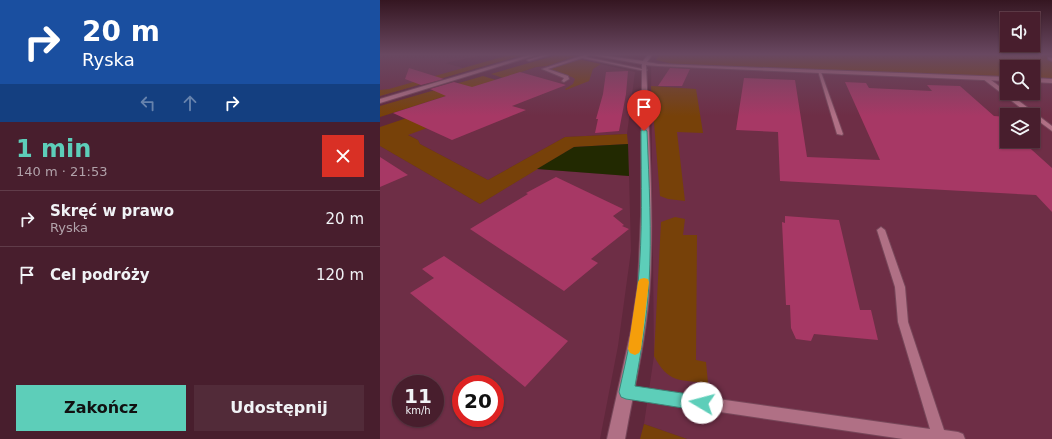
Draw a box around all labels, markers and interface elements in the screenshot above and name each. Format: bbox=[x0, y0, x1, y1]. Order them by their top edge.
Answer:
map controls bbox=[1000, 12, 1040, 148]
button: sound bbox=[1000, 12, 1040, 52]
text: 20 m bbox=[82, 15, 160, 48]
icon: right bbox=[16, 16, 68, 68]
text: Ryska bbox=[82, 49, 135, 70]
button: search bbox=[1000, 60, 1040, 100]
pin bbox=[627, 90, 661, 131]
icon: left bbox=[137, 92, 159, 114]
icon: ahead bbox=[179, 92, 201, 114]
icon: right bbox=[221, 92, 243, 114]
icon: arrive bbox=[633, 96, 655, 118]
button: layers bbox=[1000, 108, 1040, 148]
text: 1 min bbox=[16, 135, 91, 163]
button: close bbox=[322, 135, 364, 177]
text: 140 m · 21:53 bbox=[16, 164, 107, 179]
text: Skręć w prawo bbox=[50, 202, 174, 220]
icon: right bbox=[16, 208, 38, 230]
text: 20 m bbox=[326, 210, 364, 228]
text: Ryska bbox=[50, 220, 88, 235]
icon: arrive bbox=[16, 264, 38, 286]
text: Cel podróży bbox=[50, 266, 150, 284]
text: 120 m bbox=[316, 266, 364, 284]
speed limit sign: 20 bbox=[452, 375, 504, 427]
position arrow bbox=[681, 382, 723, 424]
text: 11 bbox=[404, 384, 432, 408]
button: Zakończ bbox=[16, 385, 186, 431]
button: Udostępnij bbox=[194, 385, 364, 431]
text: km/h bbox=[405, 405, 431, 416]

